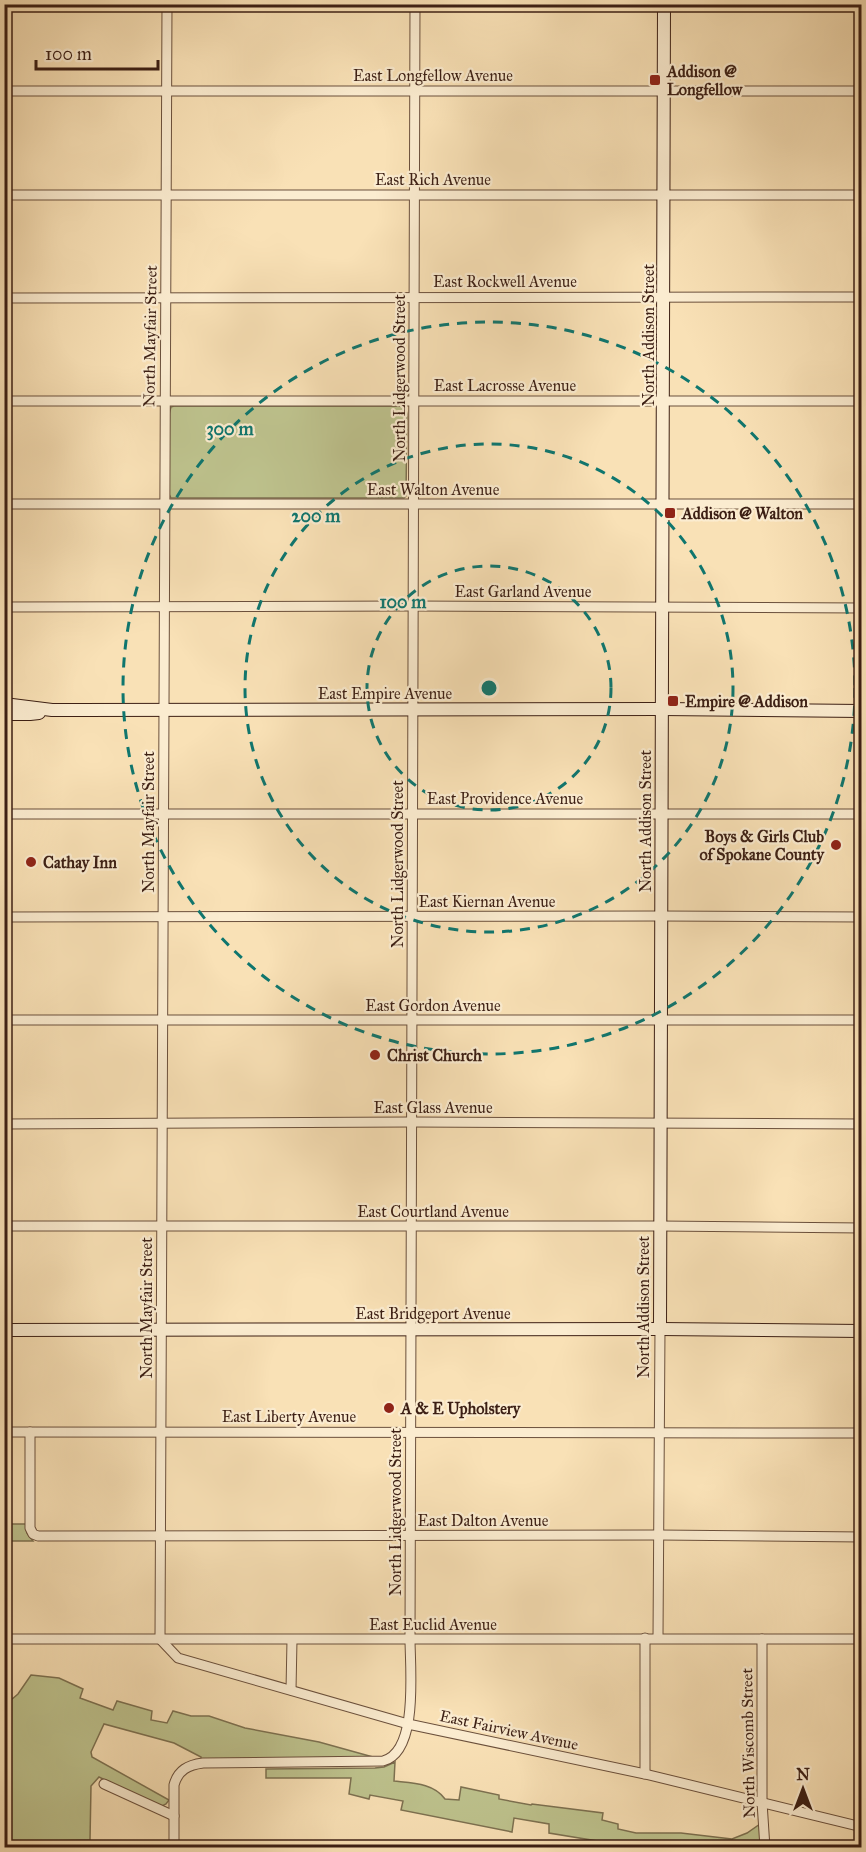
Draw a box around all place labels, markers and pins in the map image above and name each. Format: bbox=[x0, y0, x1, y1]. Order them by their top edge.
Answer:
place label: Addison @ Longfellow bbox=[666, 62, 743, 100]
marker: Addison @ Longfellow bbox=[648, 73, 662, 87]
place label: Addison @ Walton bbox=[681, 504, 803, 523]
marker: Addison @ Walton bbox=[663, 506, 677, 520]
centre of rings bbox=[479, 678, 499, 698]
place label: Empire @ Addison bbox=[685, 692, 808, 712]
marker: Empire @ Addison bbox=[666, 694, 680, 708]
place label: Boys & Girls Club of Spokane County bbox=[699, 827, 825, 865]
marker: Boys & Girls Club of Spokane County bbox=[829, 838, 843, 852]
place label: Cathay Inn bbox=[43, 853, 117, 873]
marker: Cathay Inn bbox=[24, 855, 38, 869]
place label: Christ Church bbox=[387, 1046, 482, 1065]
marker: Christ Church bbox=[368, 1048, 382, 1062]
place label: A & E Upholstery bbox=[400, 1399, 522, 1419]
marker: A & E Upholstery bbox=[382, 1401, 396, 1415]

